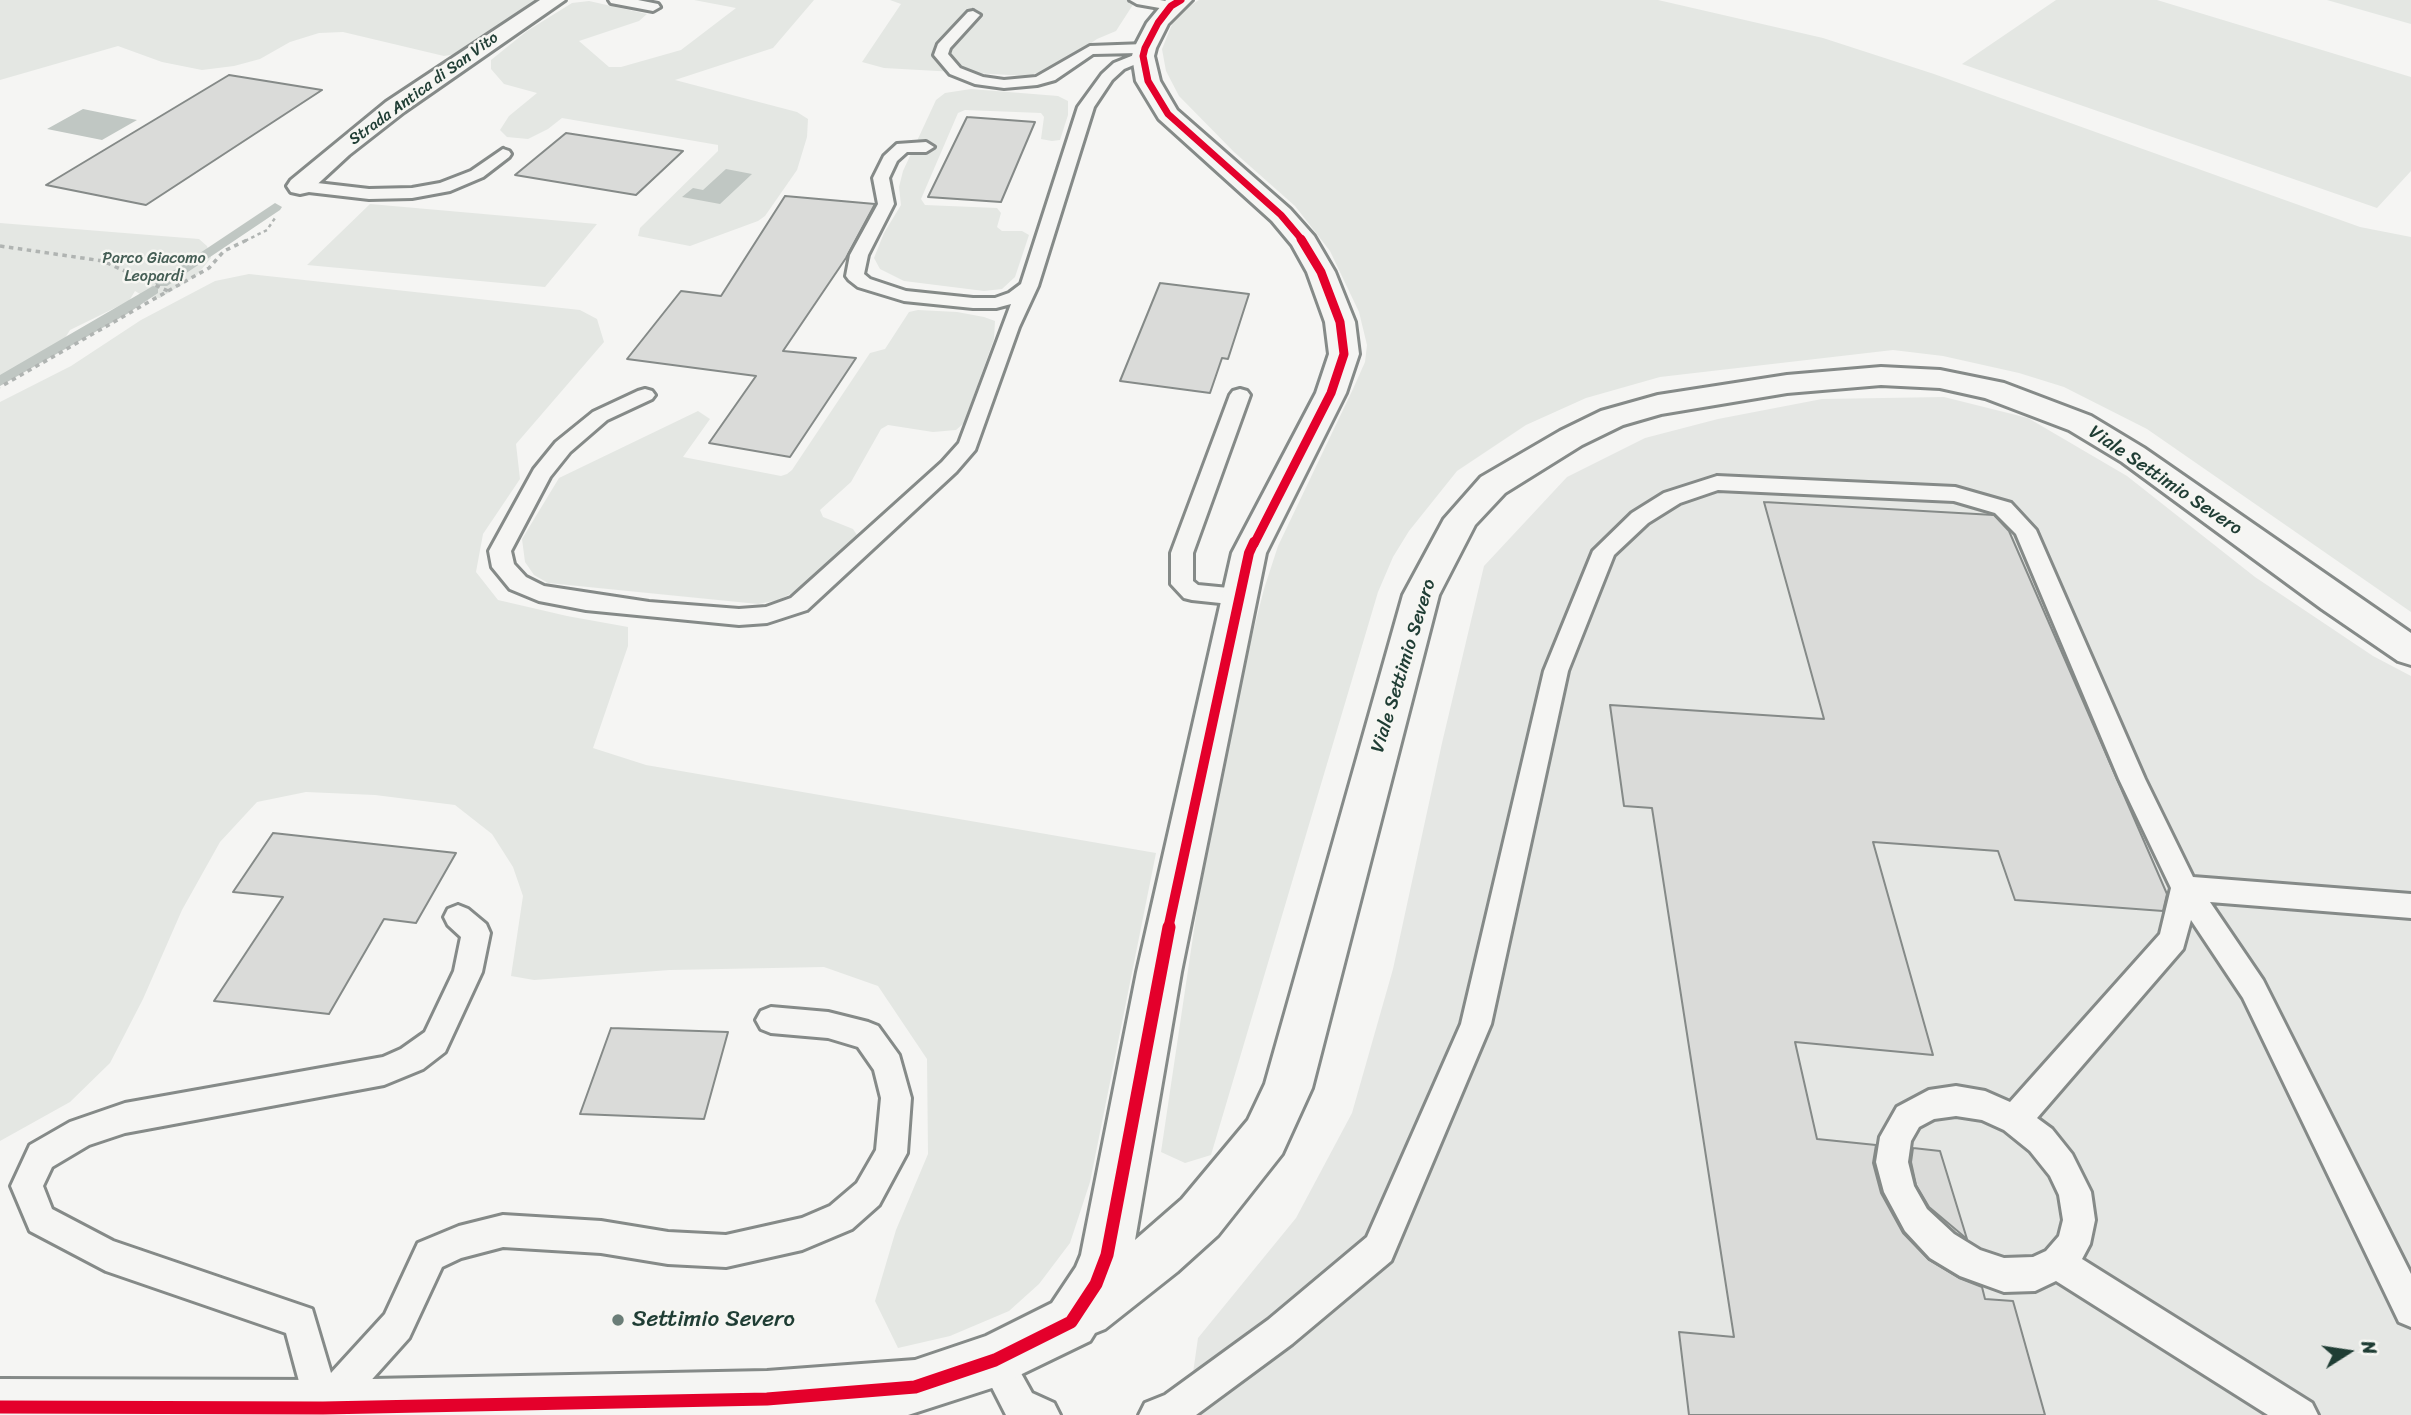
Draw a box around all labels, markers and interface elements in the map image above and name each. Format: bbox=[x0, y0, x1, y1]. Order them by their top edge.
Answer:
street label: Strada Antica di San Vito bbox=[346, 28, 502, 150]
park label: Parco Giacomo Leopardi bbox=[102, 249, 206, 287]
street label: Viale Settimio Severo bbox=[2084, 421, 2246, 541]
street label: Viale Settimio Severo bbox=[1367, 577, 1441, 755]
place label: Settimio Severo bbox=[632, 1306, 795, 1334]
marker: Settimio Severo bbox=[610, 1312, 626, 1328]
north arrow bbox=[2313, 1317, 2383, 1387]
text: N bbox=[2352, 1338, 2387, 1357]

